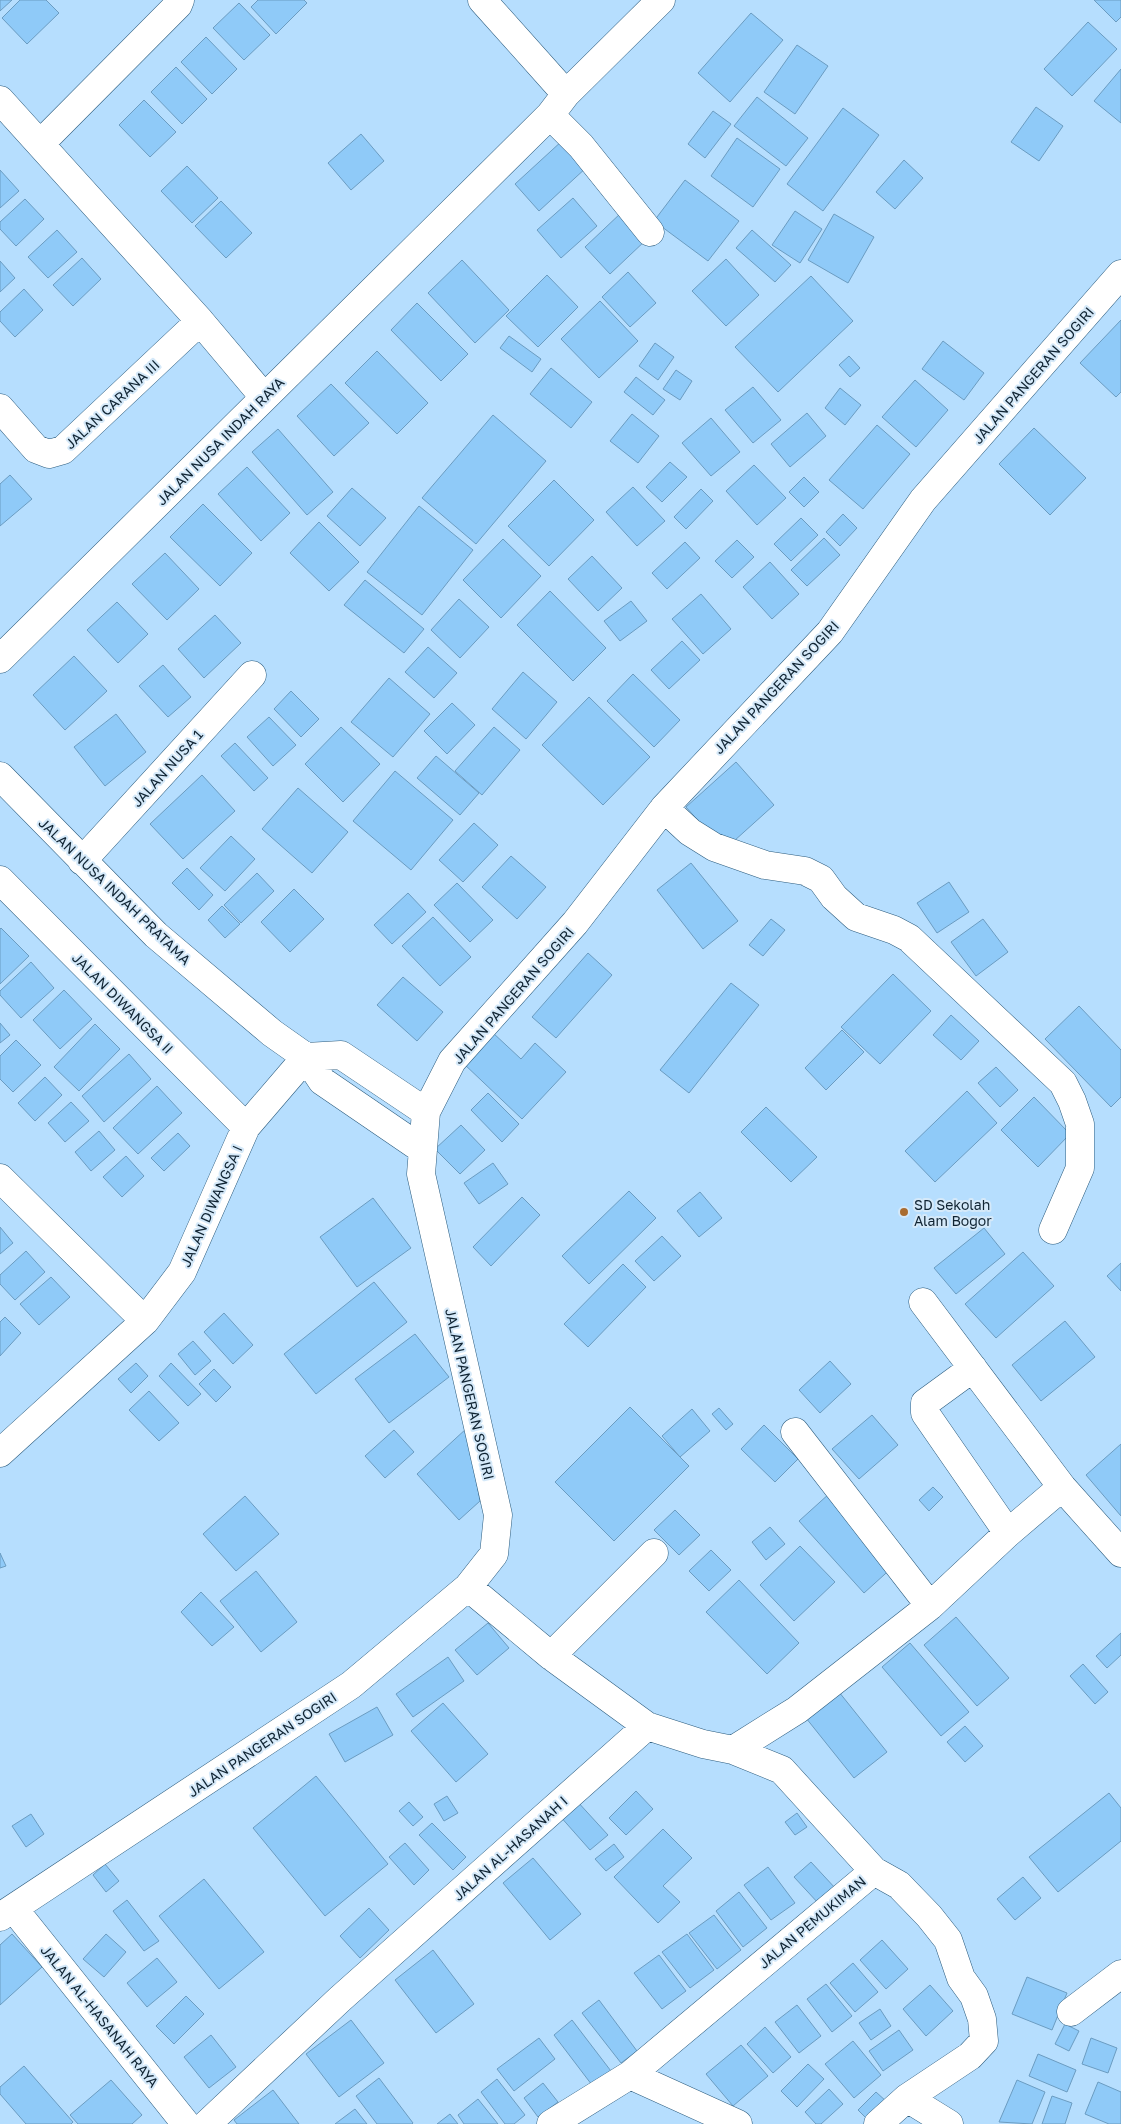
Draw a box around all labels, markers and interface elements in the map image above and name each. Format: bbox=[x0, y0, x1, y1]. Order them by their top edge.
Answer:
street label: JALAN PANGERAN SOGIRI bbox=[969, 303, 1097, 447]
street label: JALAN CARANA III bbox=[61, 356, 163, 452]
street label: JALAN NUSA INDAH RAYA bbox=[153, 373, 288, 508]
street label: JALAN PANGERAN SOGIRI bbox=[710, 617, 842, 757]
street label: JALAN NUSA 1 bbox=[128, 726, 206, 810]
street label: JALAN NUSA INDAH PRATAMA bbox=[36, 814, 195, 969]
street label: JALAN PANGERAN SOGIRI bbox=[449, 923, 577, 1067]
street label: JALAN DIWANGSA II bbox=[69, 949, 177, 1057]
street label: JALAN DIWANGSA I bbox=[177, 1143, 245, 1269]
place label: SD Sekolah Alam Bogor bbox=[914, 1196, 992, 1229]
marker: SD Sekolah Alam Bogor bbox=[898, 1206, 910, 1218]
street label: JALAN PANGERAN SOGIRI bbox=[442, 1307, 498, 1481]
street label: JALAN PANGERAN SOGIRI bbox=[184, 1688, 340, 1800]
street label: JALAN AL-HASANAH I bbox=[449, 1792, 571, 1904]
street label: JALAN PEMUKIMAN bbox=[755, 1872, 869, 1972]
street label: JALAN AL-HASANAH RAYA bbox=[37, 1941, 163, 2091]

